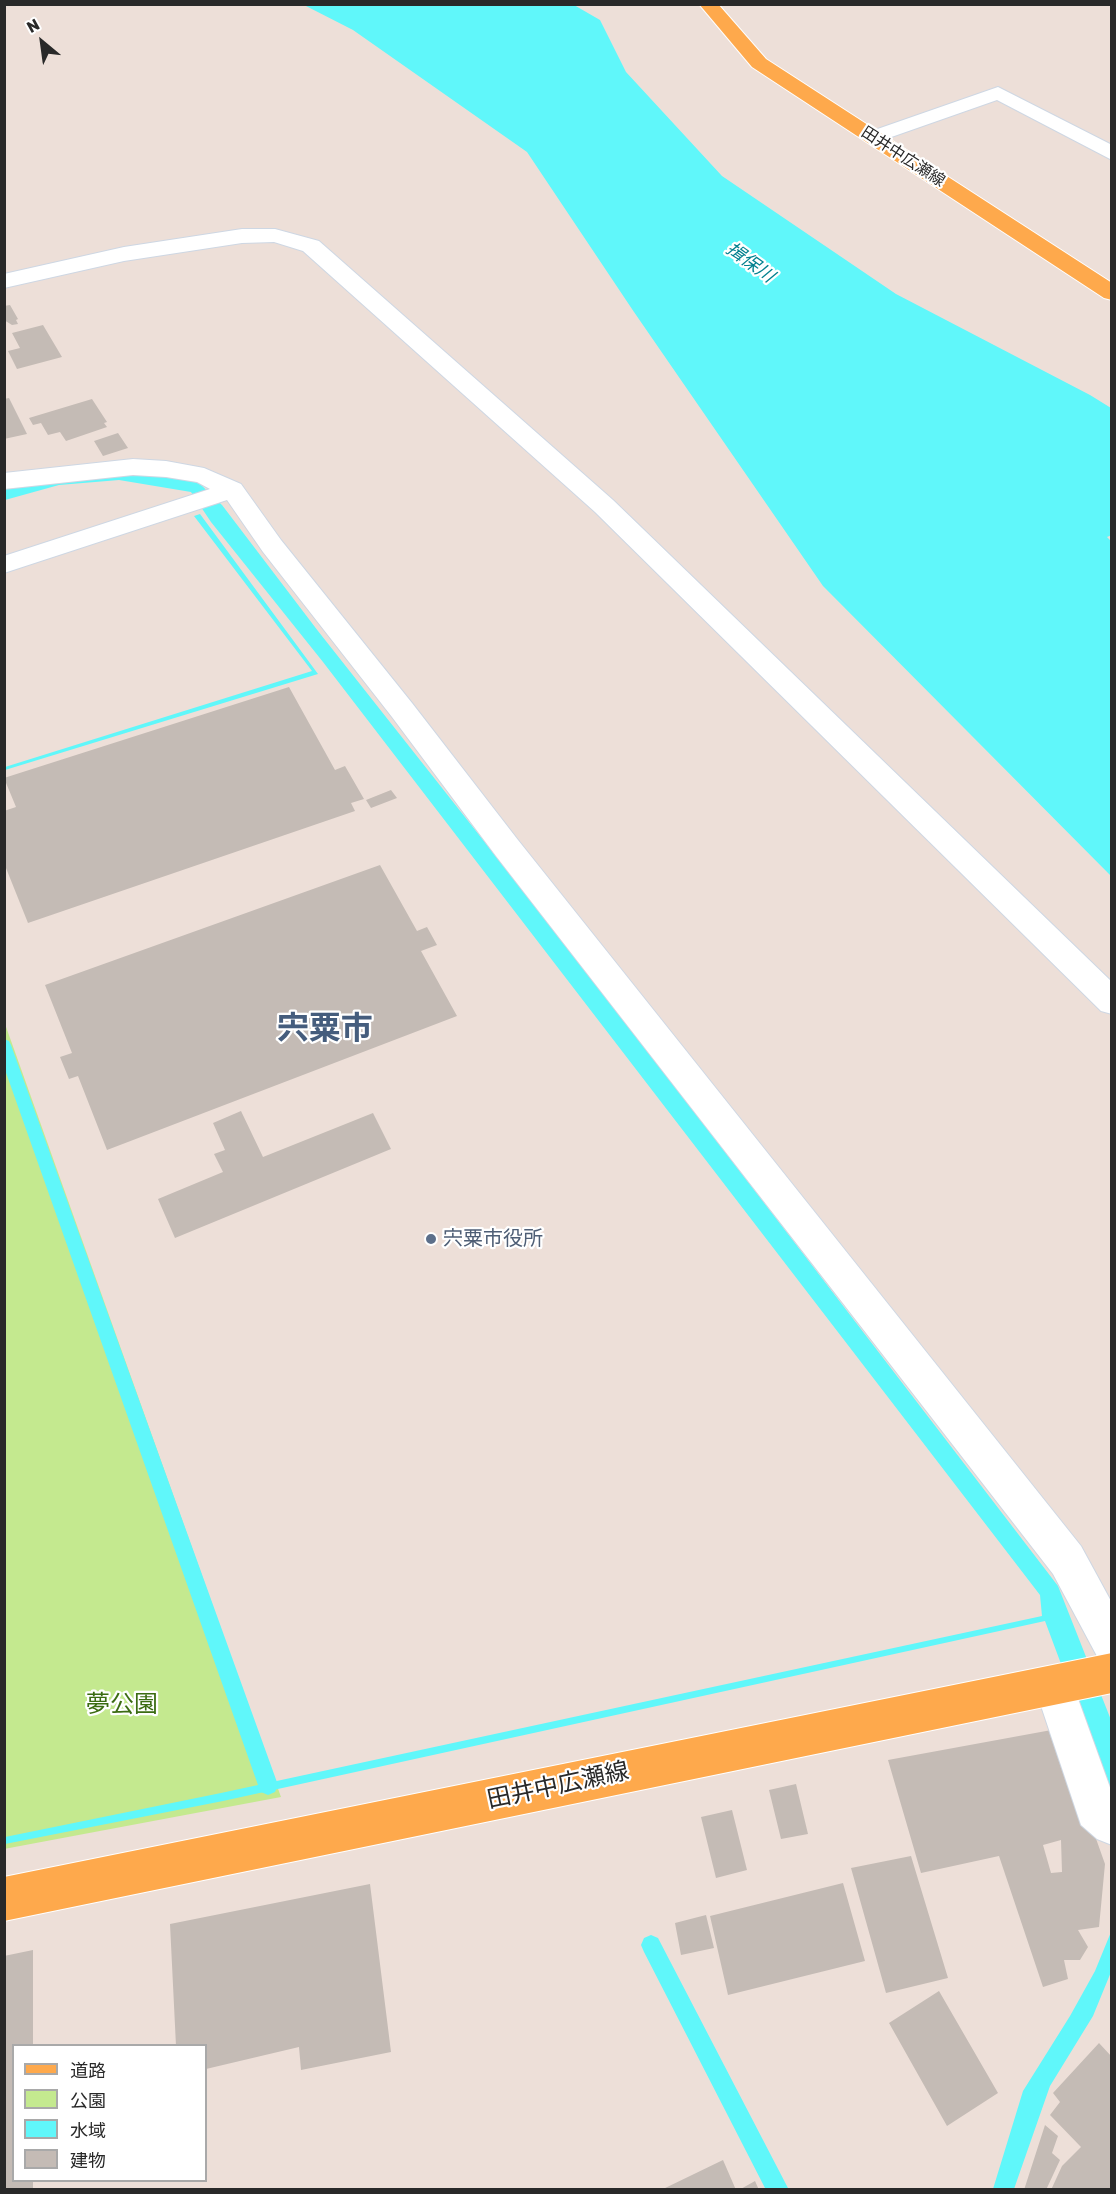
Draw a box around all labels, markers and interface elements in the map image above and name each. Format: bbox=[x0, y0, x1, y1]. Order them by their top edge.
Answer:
north arrow bbox=[12, 12, 72, 72]
text: N bbox=[23, 15, 43, 37]
street label: 田井中広瀬線 bbox=[858, 123, 948, 191]
water label: 揖保川 bbox=[722, 238, 778, 288]
district label: 宍粟市 bbox=[277, 1011, 373, 1049]
place label: 宍粟市役所 bbox=[443, 1227, 543, 1251]
marker: 宍粟市役所 bbox=[424, 1232, 438, 1246]
park label: 夢公園 bbox=[86, 1691, 158, 1719]
street label: 田井中広瀬線 bbox=[485, 1757, 631, 1815]
legend bbox=[12, 2044, 207, 2182]
text: 道路 bbox=[70, 2060, 106, 2082]
text: 公園 bbox=[70, 2090, 106, 2112]
text: 水域 bbox=[70, 2120, 106, 2142]
text: 建物 bbox=[70, 2150, 106, 2172]

